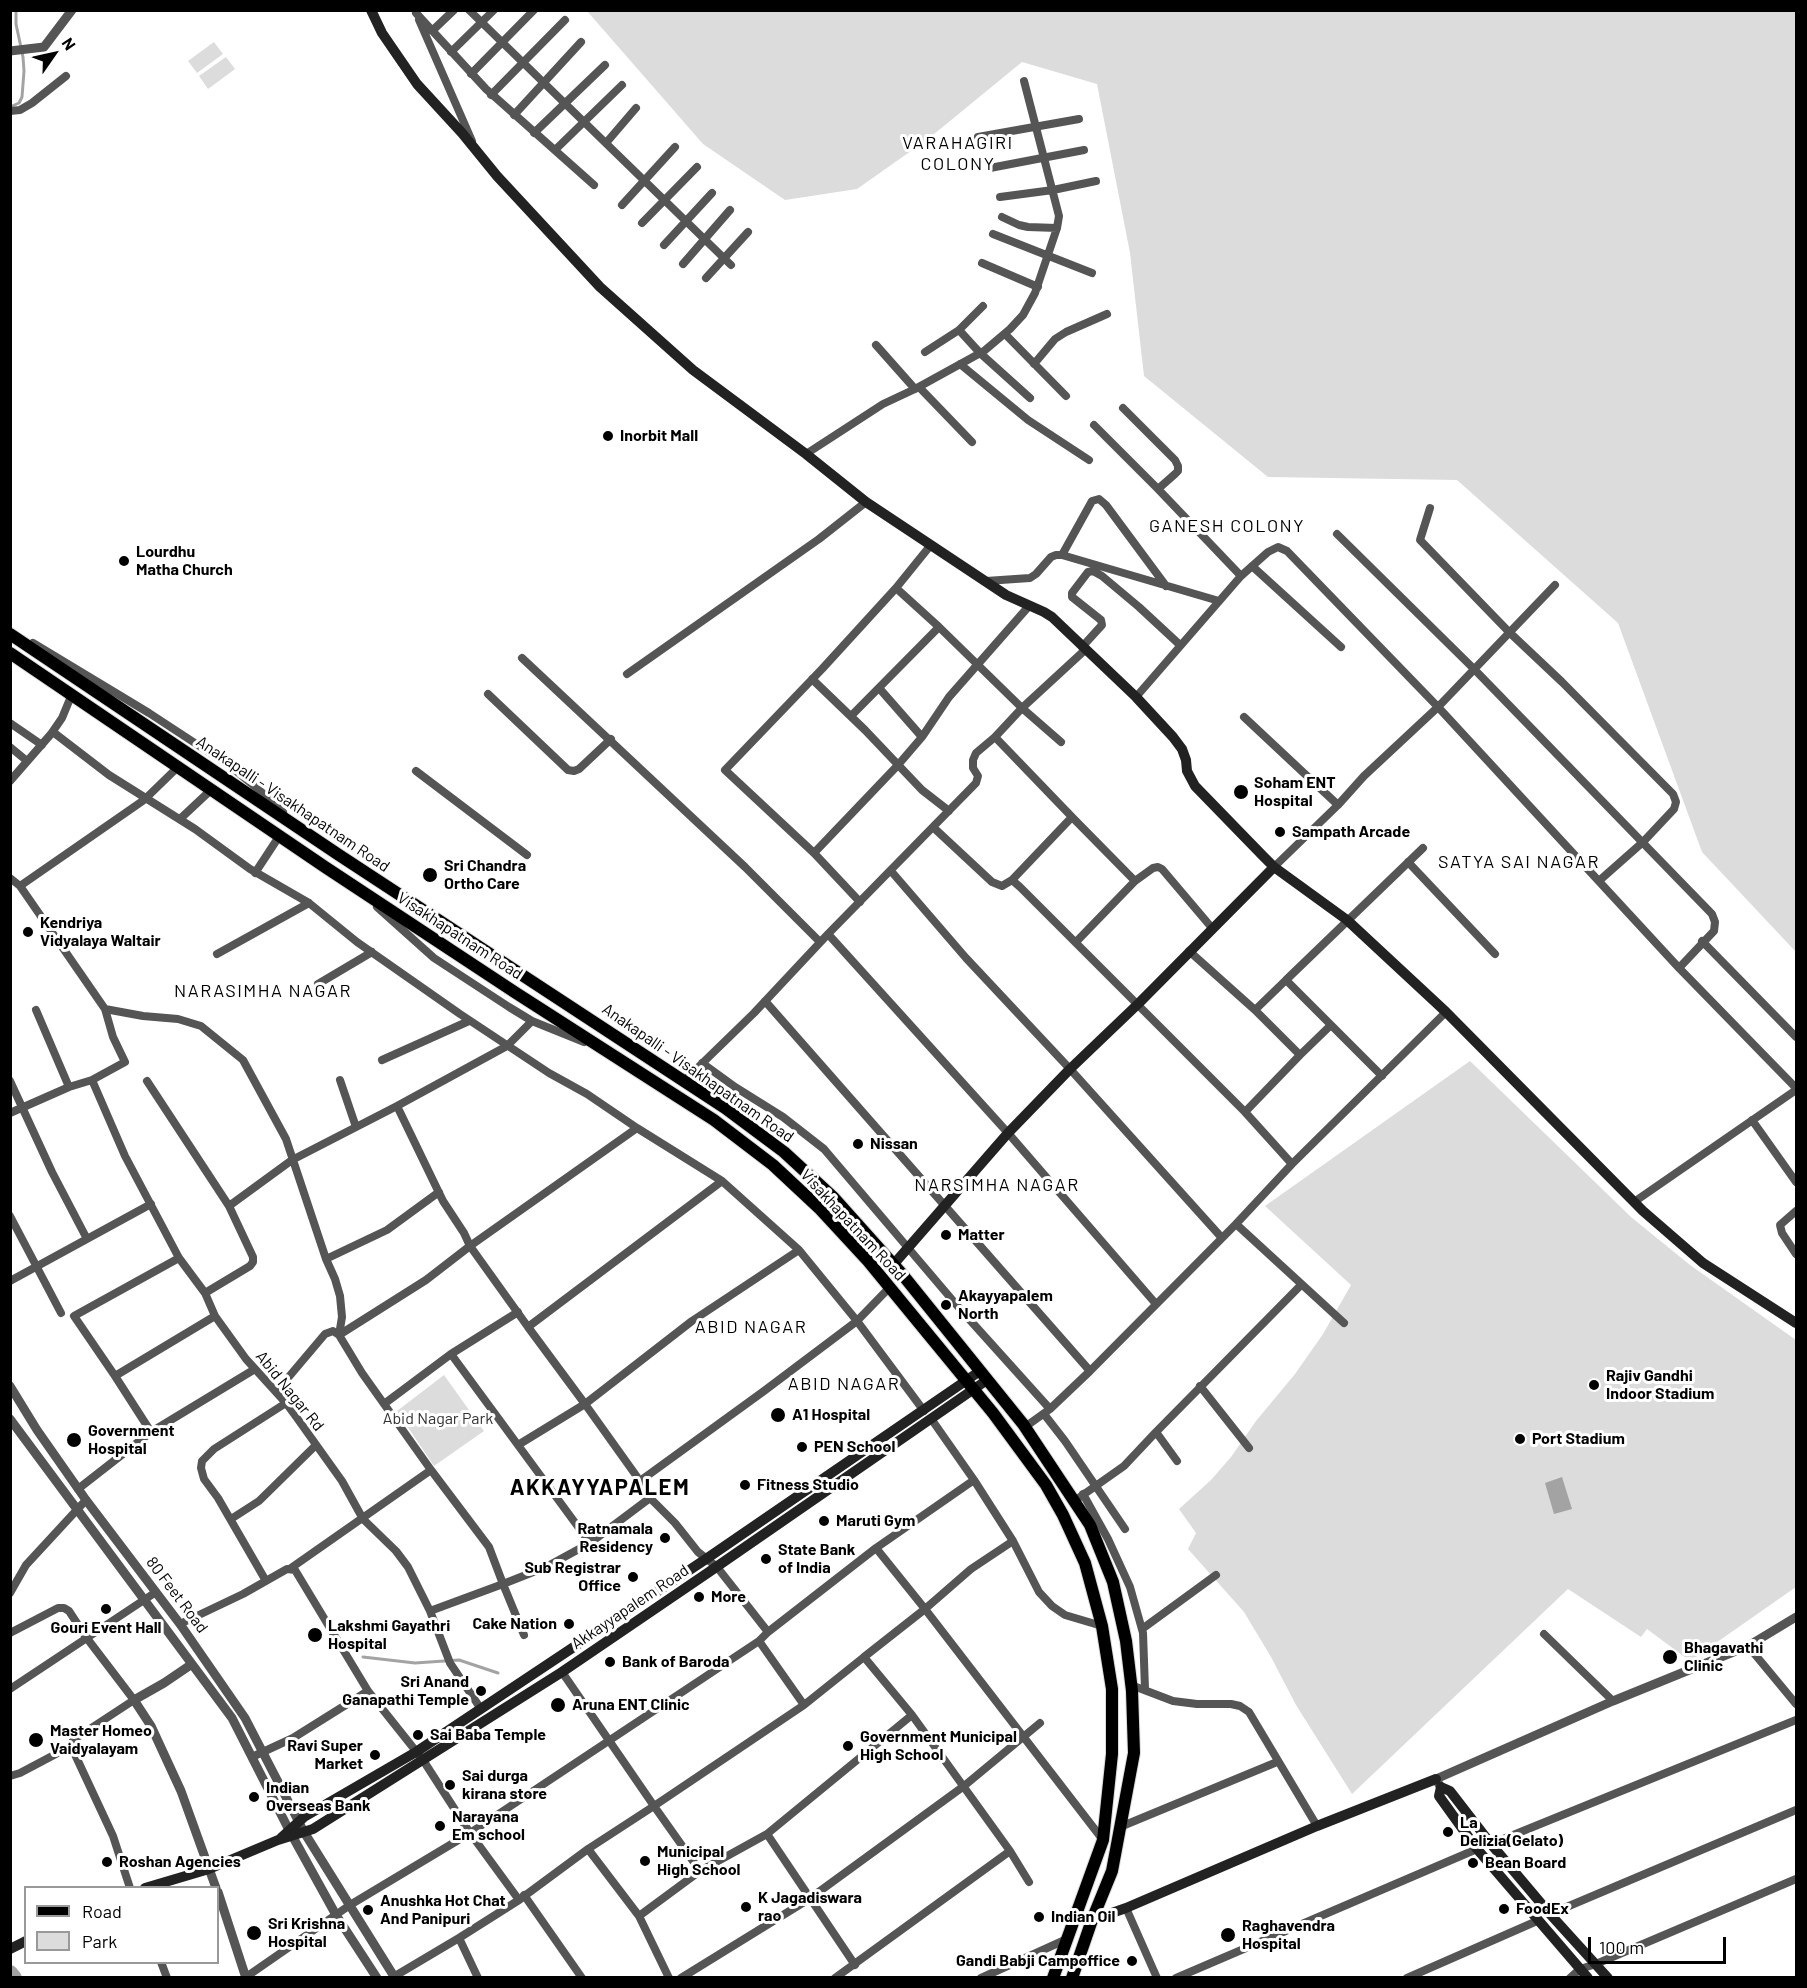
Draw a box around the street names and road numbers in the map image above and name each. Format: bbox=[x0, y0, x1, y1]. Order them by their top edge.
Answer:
street label: Anakapalli - Visakhapatnam Road bbox=[193, 732, 393, 876]
street label: Visakhapatnam Road bbox=[394, 888, 526, 984]
street label: Anakapalli - Visakhapatnam Road bbox=[599, 999, 797, 1147]
street label: Visakhapatnam Road bbox=[796, 1165, 910, 1285]
street label: Abid Nagar Rd bbox=[252, 1347, 328, 1435]
street label: 80 Feet Road bbox=[142, 1553, 212, 1637]
street label: Akkayyapalem Road bbox=[568, 1561, 692, 1653]

